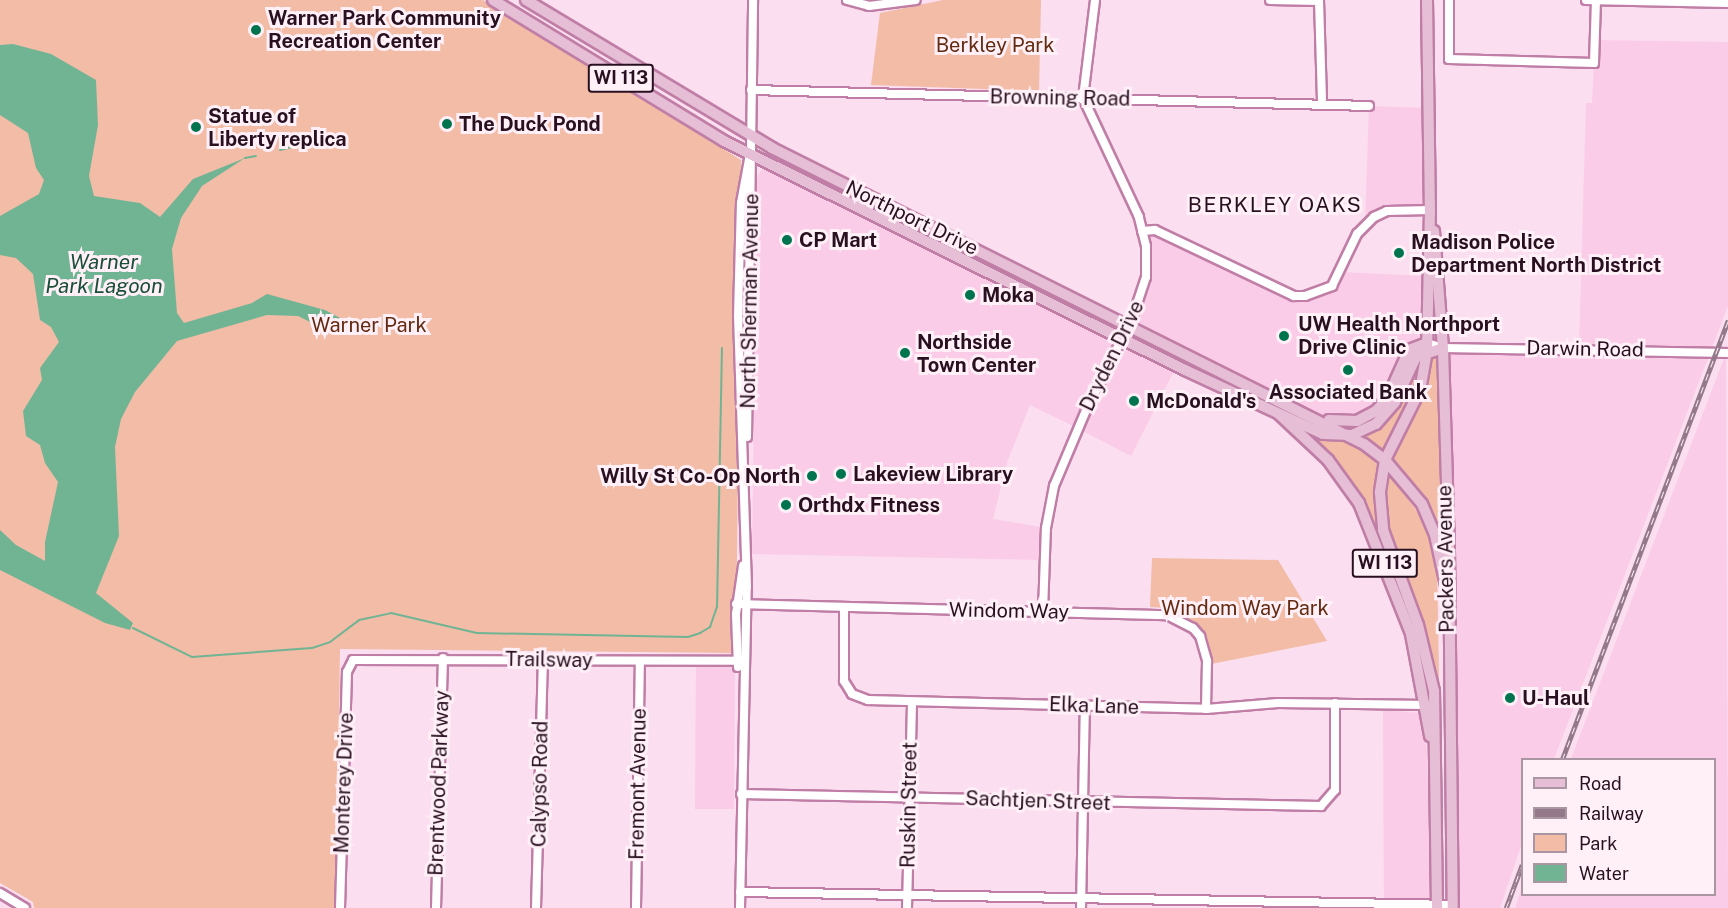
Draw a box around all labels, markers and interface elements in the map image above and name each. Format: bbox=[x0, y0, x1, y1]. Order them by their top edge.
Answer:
place label: Warner Park Community Recreation Center bbox=[268, 6, 501, 53]
marker: Warner Park Community Recreation Center bbox=[249, 23, 263, 37]
park label: Berkley Park bbox=[936, 33, 1054, 57]
road number: WI 113 bbox=[586, 63, 656, 93]
street label: Browning Road bbox=[989, 85, 1131, 111]
place label: Statue of Liberty replica bbox=[208, 104, 347, 151]
place label: The Duck Pond bbox=[459, 112, 601, 136]
marker: The Duck Pond bbox=[440, 117, 454, 131]
marker: Statue of Liberty replica bbox=[189, 120, 203, 134]
street label: Northport Drive bbox=[842, 176, 982, 260]
district label: BERKLEY OAKS bbox=[1188, 192, 1362, 218]
street label: North Sherman Avenue bbox=[736, 193, 764, 409]
place label: CP Mart bbox=[799, 228, 877, 252]
place label: Madison Police Department North District bbox=[1411, 230, 1661, 277]
marker: CP Mart bbox=[780, 233, 794, 247]
marker: Madison Police Department North District bbox=[1392, 246, 1406, 260]
water label: Warner Park Lagoon bbox=[45, 249, 163, 299]
place label: Moka bbox=[982, 283, 1034, 307]
marker: Moka bbox=[963, 288, 977, 302]
street label: Dryden Drive bbox=[1075, 297, 1149, 415]
place label: UW Health Northport Drive Clinic bbox=[1298, 312, 1500, 359]
park label: Warner Park bbox=[311, 313, 427, 337]
marker: UW Health Northport Drive Clinic bbox=[1275, 327, 1293, 345]
place label: Northside Town Center bbox=[917, 330, 1036, 377]
street label: Darwin Road bbox=[1526, 336, 1644, 362]
marker: Northside Town Center bbox=[898, 346, 912, 360]
marker: Associated Bank bbox=[1341, 363, 1355, 377]
place label: Associated Bank bbox=[1269, 380, 1427, 404]
place label: McDonald's bbox=[1146, 389, 1256, 413]
marker: McDonald's bbox=[1127, 394, 1141, 408]
place label: Lakeview Library bbox=[853, 462, 1013, 486]
place label: Willy St Co-Op North bbox=[600, 464, 800, 488]
marker: Lakeview Library bbox=[834, 467, 848, 481]
marker: Willy St Co-Op North bbox=[805, 469, 819, 483]
street label: Packers Avenue bbox=[1433, 485, 1459, 633]
place label: Orthdx Fitness bbox=[798, 493, 940, 517]
marker: Orthdx Fitness bbox=[779, 498, 793, 512]
road number: WI 113 bbox=[1350, 548, 1420, 578]
park label: Windom Way Park bbox=[1161, 596, 1329, 620]
street label: Windom Way bbox=[948, 598, 1070, 624]
street label: Trailsway bbox=[505, 647, 593, 673]
place label: U-Haul bbox=[1522, 686, 1590, 710]
street label: Brentwood Parkway bbox=[424, 690, 454, 876]
marker: U-Haul bbox=[1503, 691, 1517, 705]
street label: Elka Lane bbox=[1049, 692, 1139, 720]
street label: Fremont Avenue bbox=[625, 708, 651, 860]
street label: Monterey Drive bbox=[330, 712, 358, 854]
street label: Calypso Road bbox=[527, 721, 553, 847]
street label: Ruskin Street bbox=[896, 742, 922, 868]
legend bbox=[1521, 758, 1716, 896]
text: Road bbox=[1579, 773, 1622, 794]
street label: Sachtjen Street bbox=[965, 786, 1111, 816]
text: Railway bbox=[1579, 803, 1644, 824]
text: Park bbox=[1579, 833, 1617, 854]
text: Water bbox=[1579, 863, 1629, 884]

